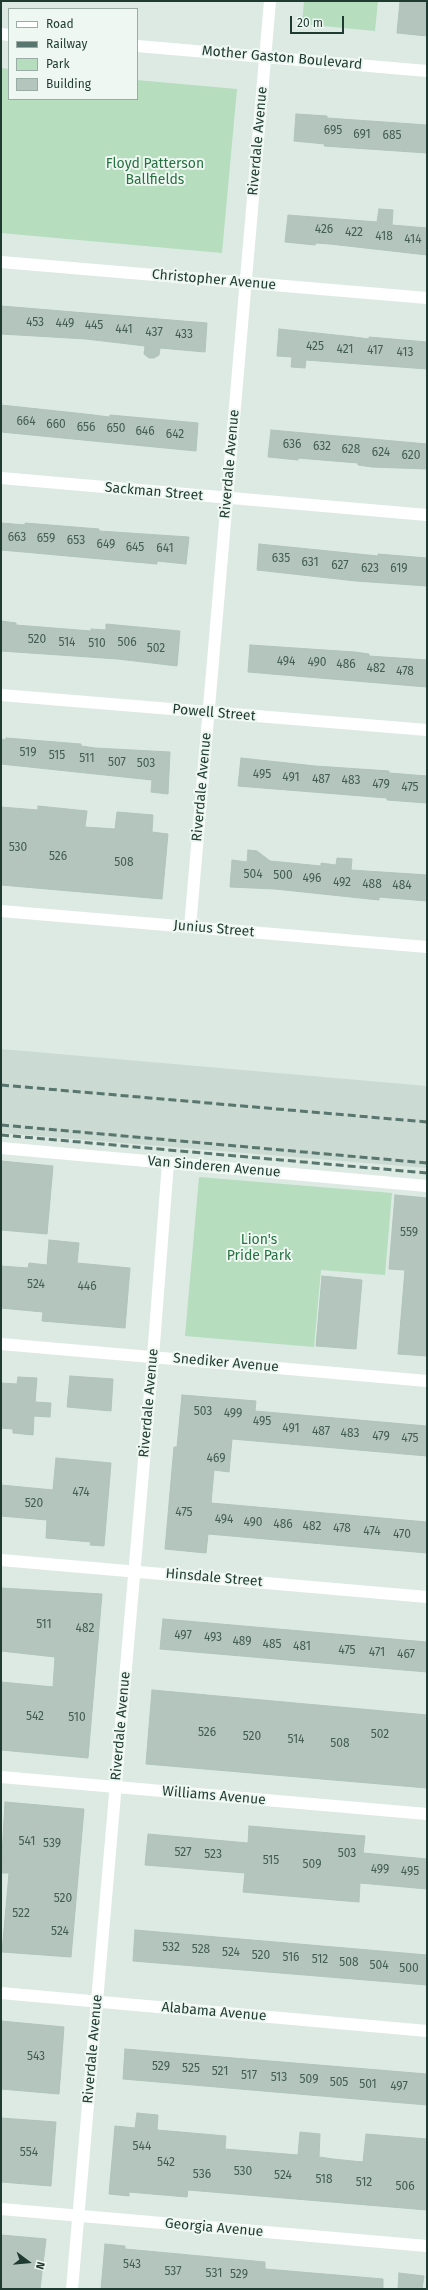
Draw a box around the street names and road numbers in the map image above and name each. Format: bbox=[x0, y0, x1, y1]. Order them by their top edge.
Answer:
street label: Mother Gaston Boulevard bbox=[201, 43, 363, 73]
street label: Riverdale Avenue bbox=[245, 86, 271, 196]
street label: Christopher Avenue bbox=[151, 266, 277, 294]
street label: Riverdale Avenue bbox=[217, 409, 243, 519]
street label: Sackman Street bbox=[104, 479, 204, 505]
street label: Powell Street bbox=[172, 701, 256, 725]
street label: Riverdale Avenue bbox=[189, 732, 215, 842]
street label: Junius Street bbox=[173, 917, 255, 941]
street label: Van Sinderen Avenue bbox=[147, 1153, 281, 1181]
street label: Riverdale Avenue bbox=[136, 1348, 162, 1458]
street label: Snediker Avenue bbox=[172, 1350, 280, 1376]
street label: Hinsdale Street bbox=[165, 1565, 263, 1591]
street label: Riverdale Avenue bbox=[108, 1671, 134, 1781]
street label: Williams Avenue bbox=[161, 1783, 267, 1809]
street label: Riverdale Avenue bbox=[80, 1994, 106, 2104]
street label: Alabama Avenue bbox=[161, 1999, 267, 2025]
street label: Georgia Avenue bbox=[164, 2215, 264, 2241]

